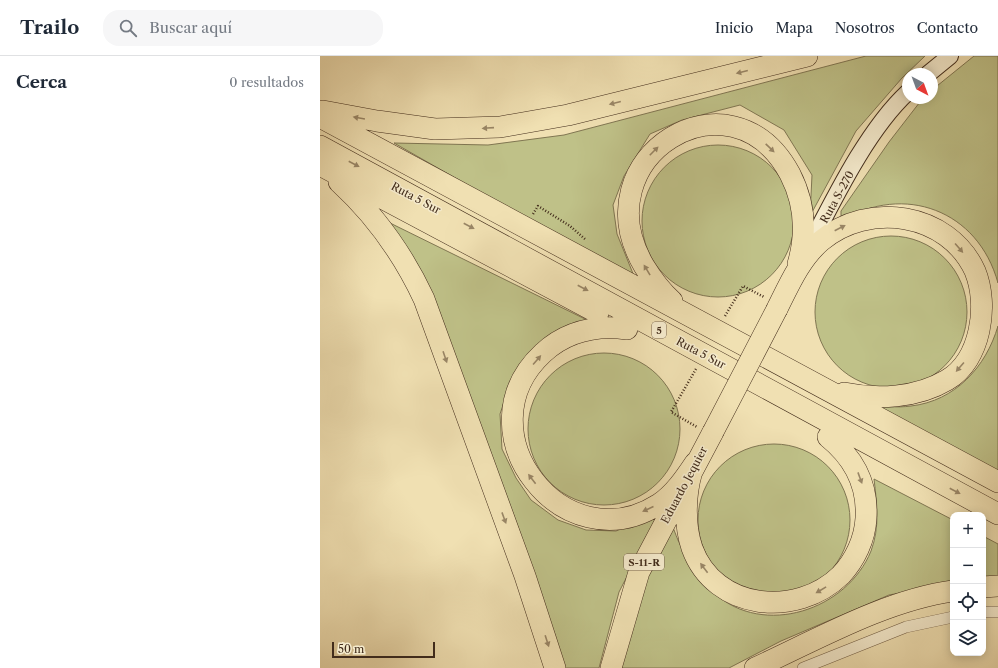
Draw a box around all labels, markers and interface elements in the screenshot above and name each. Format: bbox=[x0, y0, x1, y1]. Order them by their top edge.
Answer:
search box bbox=[103, 10, 383, 46]
text: Trailo bbox=[20, 16, 79, 39]
icon: search bbox=[117, 17, 139, 39]
text: Buscar aquí bbox=[149, 18, 232, 37]
text: Inicio bbox=[715, 19, 753, 37]
text: Mapa bbox=[775, 19, 813, 37]
text: Nosotros bbox=[835, 19, 895, 37]
text: Contacto bbox=[917, 19, 978, 37]
north arrow bbox=[902, 68, 938, 104]
one-way arrow bbox=[735, 70, 748, 76]
text: Cerca bbox=[16, 72, 67, 92]
text: 0 resultados bbox=[229, 74, 304, 90]
one-way arrow bbox=[609, 101, 622, 107]
one-way arrow bbox=[353, 115, 365, 121]
one-way arrow bbox=[482, 125, 494, 131]
one-way arrow bbox=[765, 143, 775, 153]
one-way arrow bbox=[649, 146, 659, 156]
one-way arrow bbox=[348, 161, 360, 168]
street label: Ruta S-270 bbox=[817, 168, 857, 226]
street label: Ruta 5 Sur bbox=[389, 179, 444, 217]
one-way arrow bbox=[463, 223, 474, 230]
one-way arrow bbox=[834, 225, 846, 232]
one-way arrow bbox=[955, 243, 964, 253]
one-way arrow bbox=[643, 264, 650, 276]
one-way arrow bbox=[577, 285, 589, 292]
road number: 5 bbox=[652, 322, 666, 338]
street label: Ruta 5 Sur bbox=[674, 334, 729, 372]
one-way arrow bbox=[442, 351, 448, 363]
one-way arrow bbox=[533, 354, 542, 365]
one-way arrow bbox=[955, 362, 964, 372]
street label: Eduardo Jequier bbox=[658, 444, 710, 526]
one-way arrow bbox=[858, 472, 864, 484]
one-way arrow bbox=[527, 474, 536, 485]
one-way arrow bbox=[950, 487, 961, 494]
one-way arrow bbox=[642, 506, 653, 512]
map controls bbox=[950, 512, 986, 656]
button: + bbox=[950, 512, 986, 548]
one-way arrow bbox=[501, 513, 507, 525]
button: − bbox=[950, 548, 986, 584]
road number: S-11-R bbox=[624, 554, 664, 570]
one-way arrow bbox=[700, 563, 709, 574]
button: locate bbox=[950, 584, 986, 620]
one-way arrow bbox=[815, 587, 827, 594]
button: layers bbox=[950, 620, 986, 656]
one-way arrow bbox=[544, 635, 550, 647]
scale bar bbox=[332, 640, 435, 659]
text: 50 m bbox=[338, 642, 364, 656]

